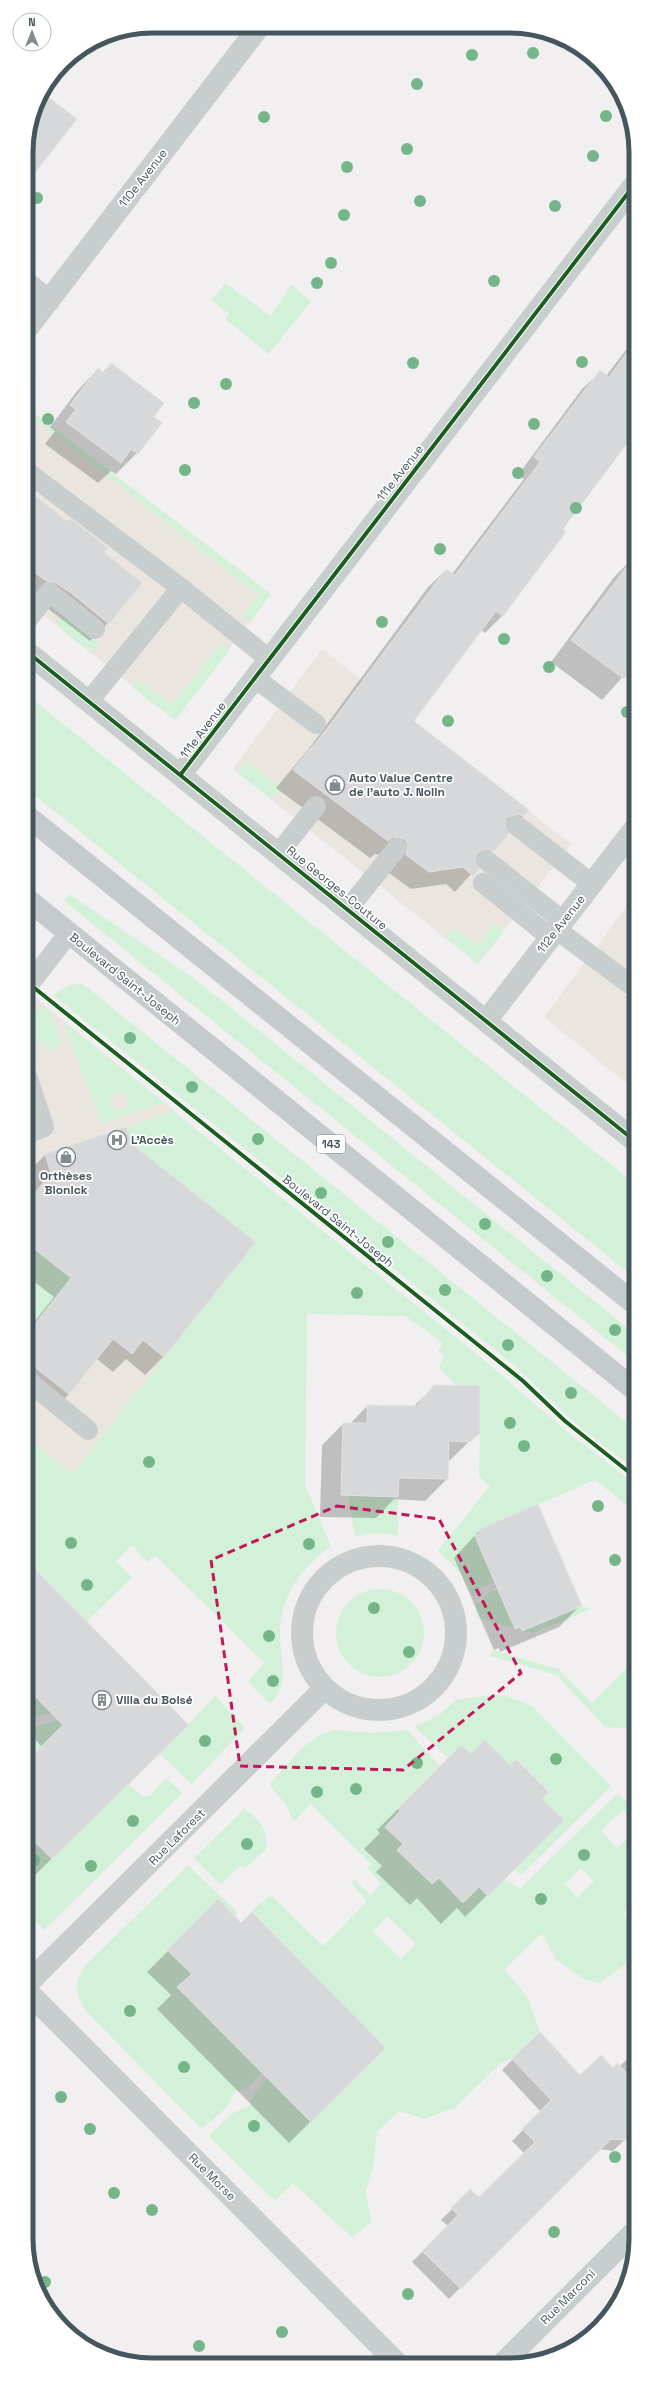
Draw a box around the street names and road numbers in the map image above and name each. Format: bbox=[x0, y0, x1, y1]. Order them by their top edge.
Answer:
street label: 110e Avenue bbox=[115, 145, 171, 211]
street label: 111e Avenue bbox=[373, 441, 427, 505]
street label: 111e Avenue bbox=[176, 698, 230, 762]
street label: Rue Georges-Couture bbox=[283, 842, 391, 934]
street label: 112e Avenue bbox=[533, 892, 589, 956]
street label: Boulevard Saint-Joseph bbox=[66, 929, 184, 1029]
road number: 143 bbox=[317, 1135, 345, 1153]
street label: Boulevard Saint-Joseph bbox=[279, 1171, 397, 1271]
street label: Rue Laforest bbox=[145, 1805, 209, 1869]
street label: Rue Morse bbox=[185, 2150, 239, 2204]
street label: Rue Marconi bbox=[537, 2266, 599, 2328]

